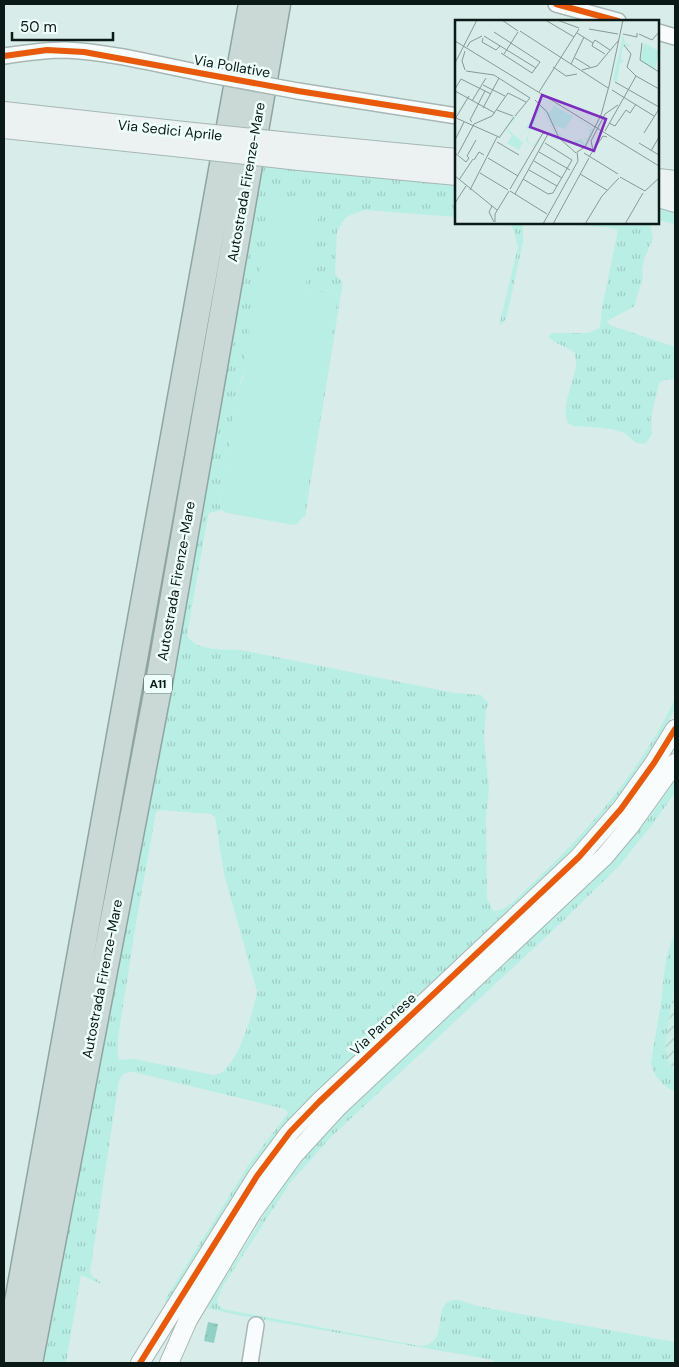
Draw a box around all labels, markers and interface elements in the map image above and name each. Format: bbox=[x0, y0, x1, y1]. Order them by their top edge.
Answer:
scale bar bbox=[12, 10, 114, 42]
text: 50 m bbox=[20, 17, 57, 37]
inset map bbox=[455, 20, 659, 224]
street label: Via Pollative bbox=[192, 50, 272, 82]
street label: Autostrada Firenze-Mare bbox=[223, 101, 269, 263]
street label: Via Sedici Aprile bbox=[117, 116, 223, 144]
street label: Autostrada Firenze-Mare bbox=[153, 500, 199, 662]
road number: A11 bbox=[144, 674, 172, 694]
street label: Autostrada Firenze-Mare bbox=[78, 898, 126, 1060]
street label: Via Paronese bbox=[346, 989, 420, 1059]

